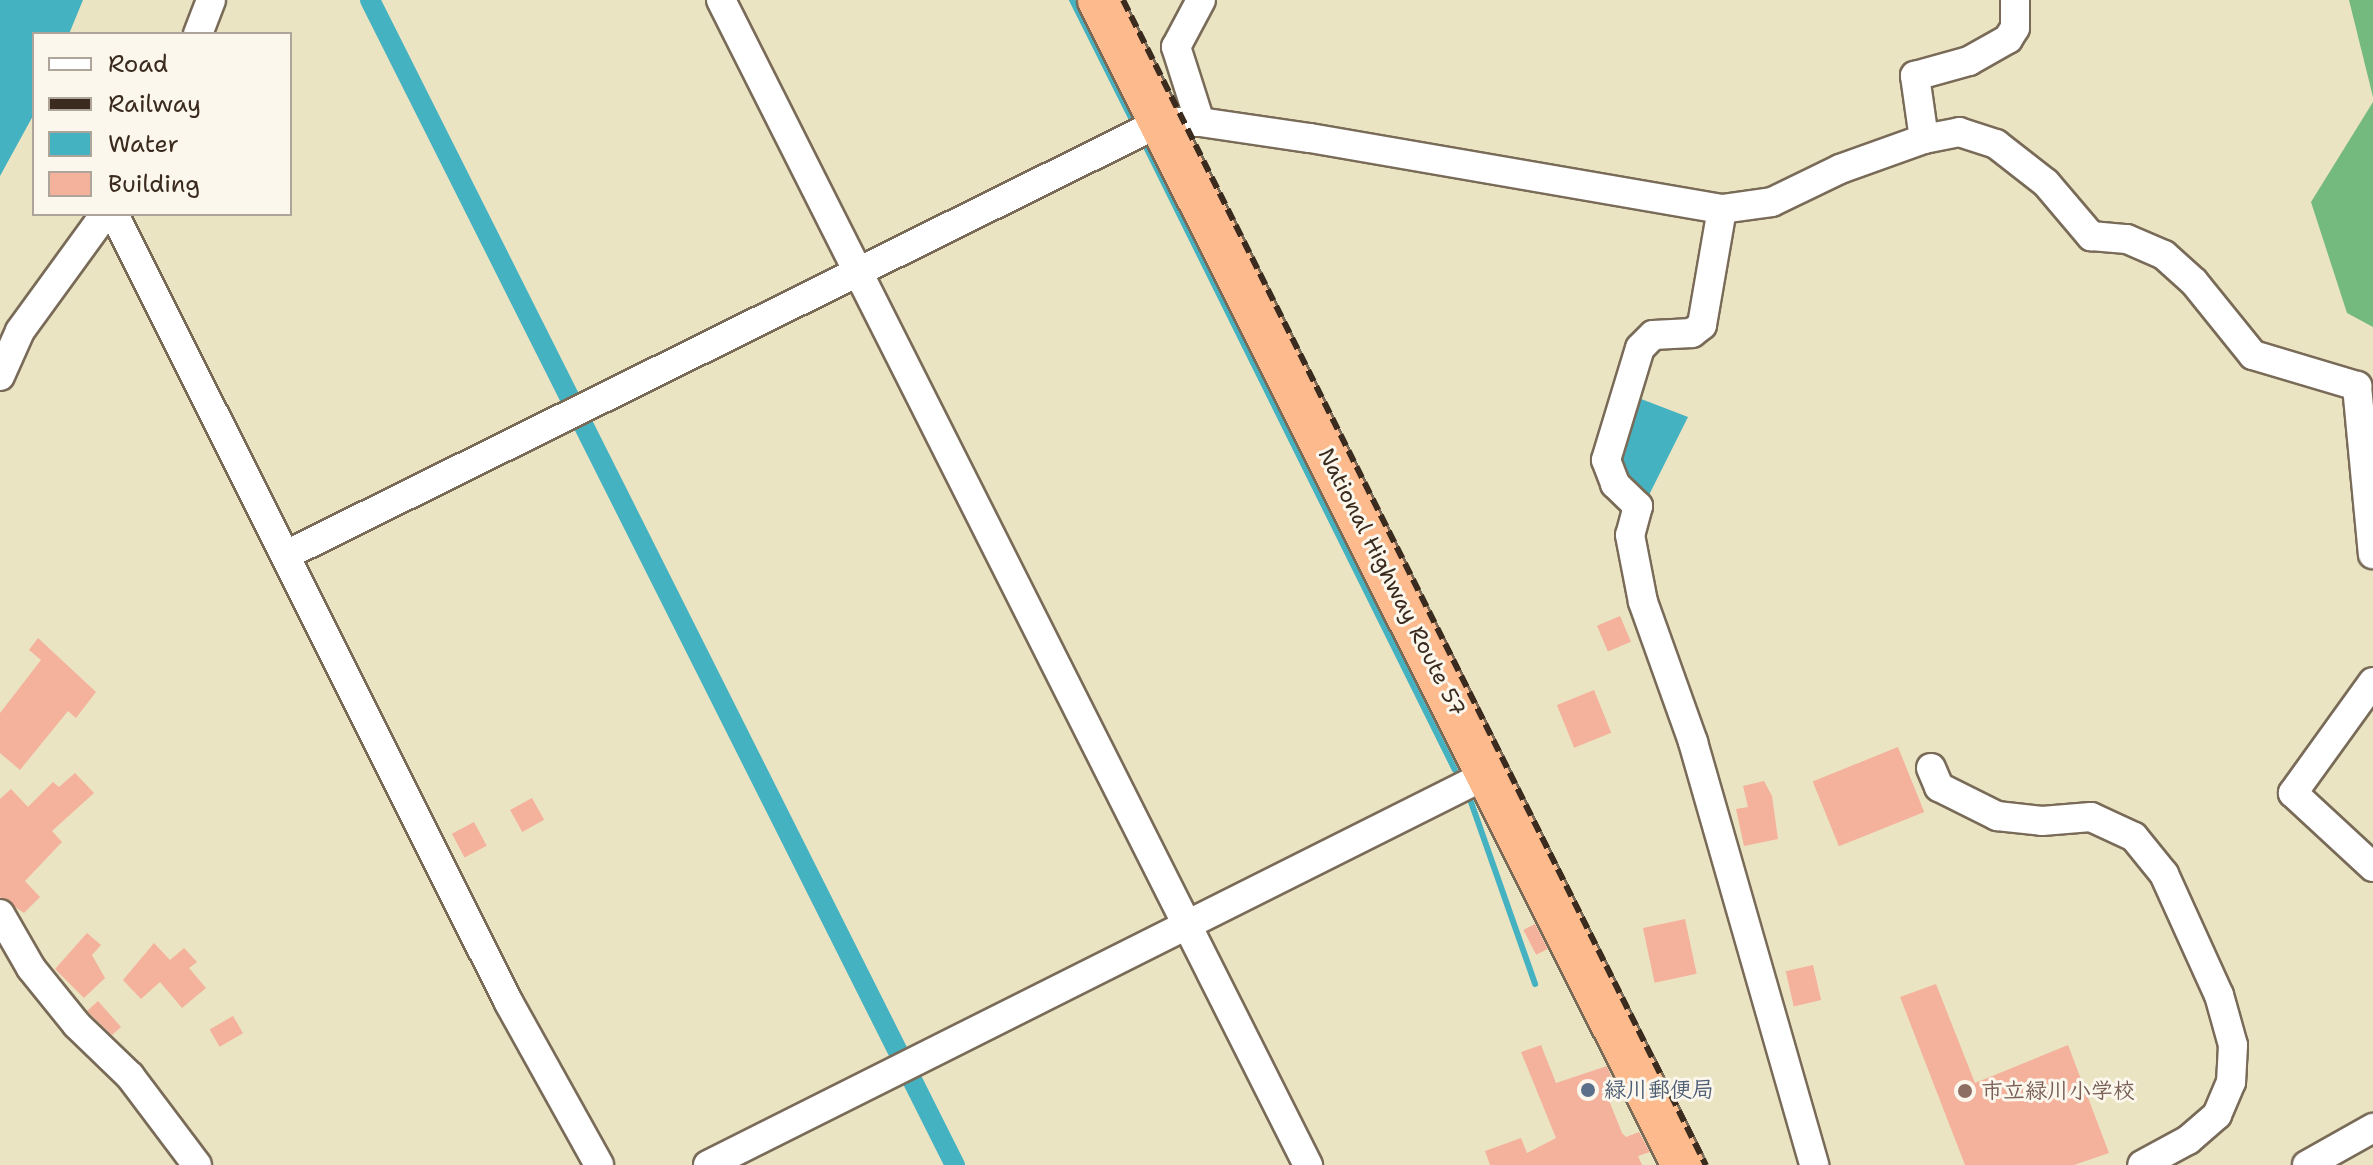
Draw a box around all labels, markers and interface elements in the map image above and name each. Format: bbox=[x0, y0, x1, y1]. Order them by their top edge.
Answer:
legend bbox=[32, 32, 292, 216]
text: Road bbox=[108, 48, 168, 80]
text: Railway bbox=[108, 88, 201, 120]
text: Water bbox=[108, 128, 179, 160]
text: Building bbox=[108, 168, 200, 200]
street label: National Highway Route 57 bbox=[1313, 444, 1471, 720]
place label: 緑川郵便局 bbox=[1604, 1077, 1714, 1103]
place label: 市立緑川小学校 bbox=[1981, 1078, 2135, 1104]
marker: 緑川郵便局 bbox=[1579, 1081, 1597, 1099]
marker: 市立緑川小学校 bbox=[1956, 1082, 1974, 1100]

